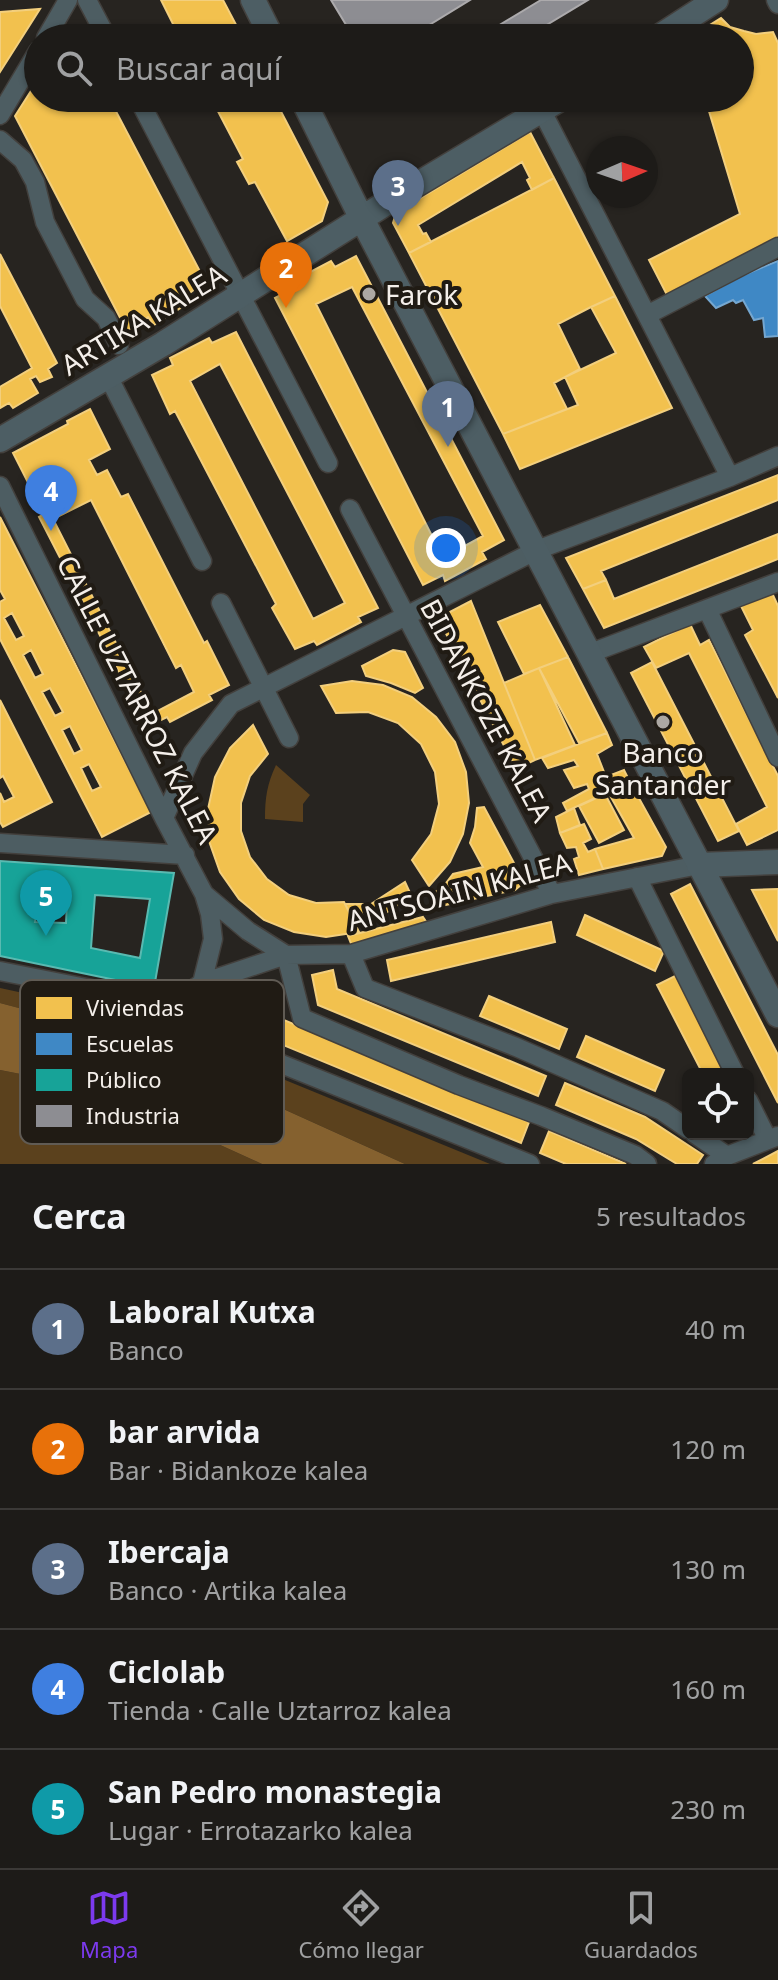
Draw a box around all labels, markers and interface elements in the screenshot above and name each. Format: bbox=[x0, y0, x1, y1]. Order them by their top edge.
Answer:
search box bbox=[24, 24, 754, 112]
icon: search bbox=[52, 46, 96, 90]
text: Buscar aquí bbox=[116, 48, 281, 89]
north arrow bbox=[586, 136, 658, 208]
pin: 3 bbox=[372, 160, 424, 226]
pin: 2 bbox=[260, 242, 312, 308]
street label: ARTIKA KALEA bbox=[53, 255, 233, 383]
place label: Farok bbox=[385, 275, 458, 313]
marker: Farok bbox=[360, 285, 378, 303]
pin: 1 bbox=[422, 381, 474, 447]
pin: 4 bbox=[25, 465, 77, 531]
your location bbox=[426, 528, 466, 568]
street label: CALLE UZTARROZ KALEA bbox=[49, 548, 227, 850]
street label: BIDANKOZE KALEA bbox=[412, 592, 562, 828]
marker: Banco Santander bbox=[654, 713, 672, 731]
place label: Banco Santander bbox=[595, 733, 731, 803]
street label: ANTSOAIN KALEA bbox=[343, 843, 575, 939]
pin: 5 bbox=[20, 870, 72, 936]
legend bbox=[20, 980, 284, 1144]
text: Viviendas bbox=[86, 992, 184, 1022]
text: Escuelas bbox=[86, 1028, 174, 1058]
text: Público bbox=[86, 1064, 162, 1094]
map controls bbox=[682, 1068, 754, 1140]
button: locate bbox=[682, 1068, 754, 1140]
text: Industria bbox=[86, 1100, 180, 1130]
text: Cerca bbox=[32, 1193, 127, 1239]
text: 5 resultados bbox=[596, 1198, 746, 1234]
text: Laboral Kutxa bbox=[108, 1291, 316, 1332]
text: 1 bbox=[51, 1311, 65, 1347]
text: 40 m bbox=[685, 1311, 746, 1347]
text: Banco bbox=[108, 1332, 184, 1368]
text: bar arvida bbox=[108, 1411, 261, 1452]
text: 2 bbox=[51, 1431, 65, 1467]
text: 120 m bbox=[670, 1431, 746, 1467]
text: Bar · Bidankoze kalea bbox=[108, 1452, 368, 1488]
text: Ibercaja bbox=[108, 1531, 230, 1572]
text: 3 bbox=[51, 1551, 65, 1587]
text: 130 m bbox=[670, 1551, 746, 1587]
text: Banco · Artika kalea bbox=[108, 1572, 347, 1608]
text: Ciclolab bbox=[108, 1651, 225, 1692]
text: 4 bbox=[51, 1671, 65, 1707]
text: 160 m bbox=[670, 1671, 746, 1707]
text: Tienda · Calle Uztarroz kalea bbox=[108, 1692, 452, 1728]
text: San Pedro monastegia bbox=[108, 1771, 442, 1812]
text: 5 bbox=[51, 1791, 65, 1827]
text: 230 m bbox=[670, 1791, 746, 1827]
text: Lugar · Errotazarko kalea bbox=[108, 1812, 413, 1848]
tab: Mapa bbox=[80, 1886, 138, 1964]
tab: Cómo llegar bbox=[298, 1886, 424, 1964]
tab: Guardados bbox=[584, 1886, 698, 1964]

